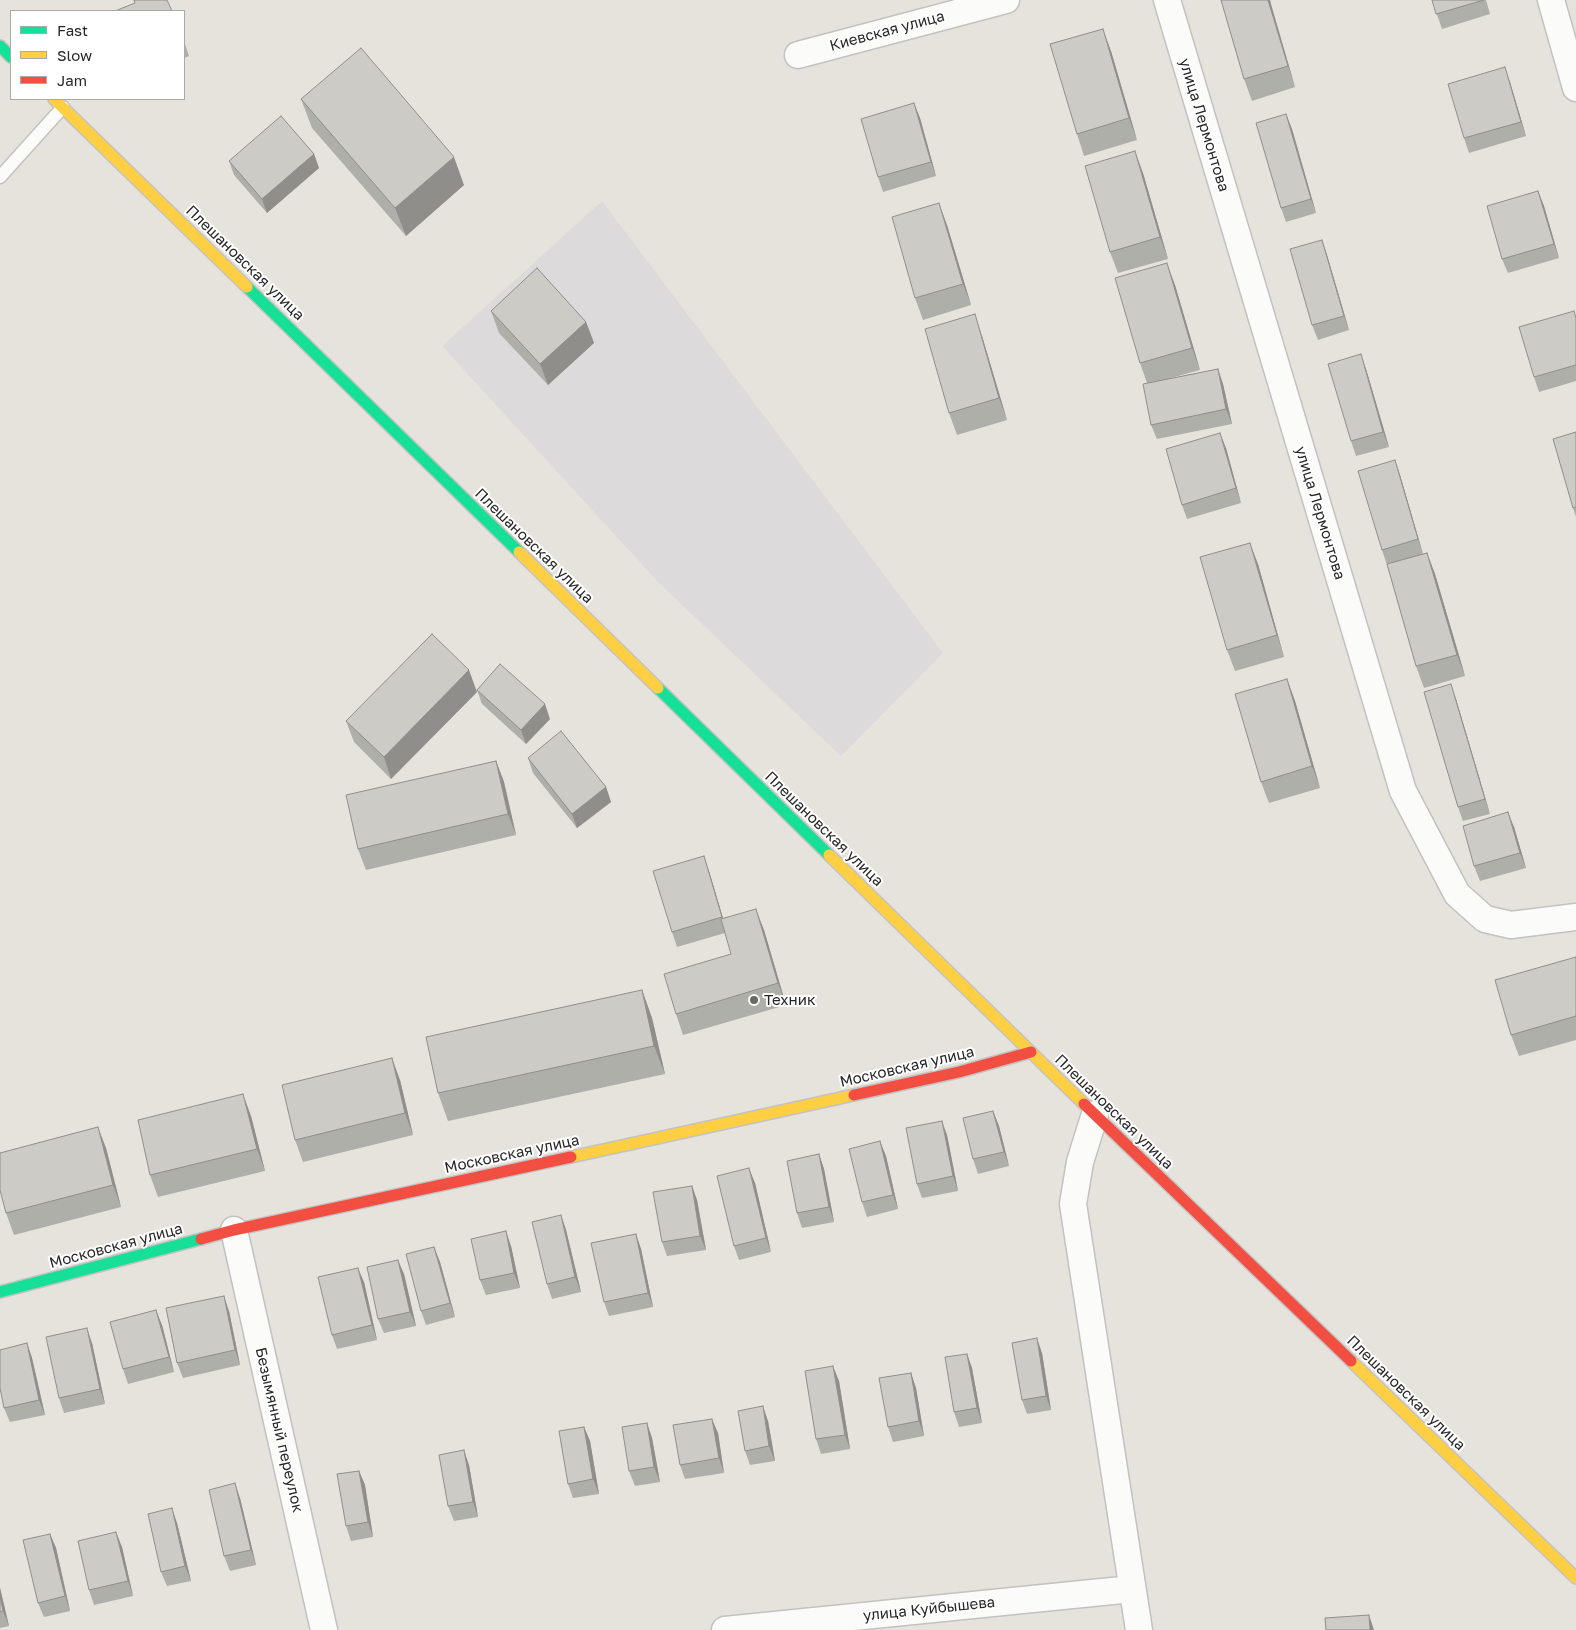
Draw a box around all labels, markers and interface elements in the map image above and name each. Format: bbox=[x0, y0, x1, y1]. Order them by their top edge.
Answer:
street label: Киевская улица bbox=[828, 7, 946, 55]
legend bbox=[10, 10, 185, 100]
text: Fast bbox=[57, 21, 88, 39]
text: Slow bbox=[57, 46, 92, 64]
street label: улица Лермонтова bbox=[1175, 56, 1233, 194]
text: Jam bbox=[57, 71, 87, 89]
street label: Плешановская улица bbox=[182, 202, 308, 324]
street label: улица Лермонтова bbox=[1291, 444, 1349, 582]
street label: Плешановская улица bbox=[471, 485, 597, 607]
street label: Плешановская улица bbox=[761, 768, 887, 890]
place label: Техник bbox=[764, 991, 816, 1009]
marker: Техник bbox=[748, 994, 760, 1006]
street label: Московская улица bbox=[838, 1043, 976, 1091]
street label: Плешановская улица bbox=[1051, 1051, 1177, 1173]
street label: Московская улица bbox=[443, 1131, 581, 1177]
street label: Московская улица bbox=[47, 1220, 185, 1272]
street label: Плешановская улица bbox=[1343, 1332, 1469, 1454]
street label: Безымянный переулок bbox=[251, 1346, 307, 1514]
street label: улица Куйбышева bbox=[862, 1593, 996, 1625]

